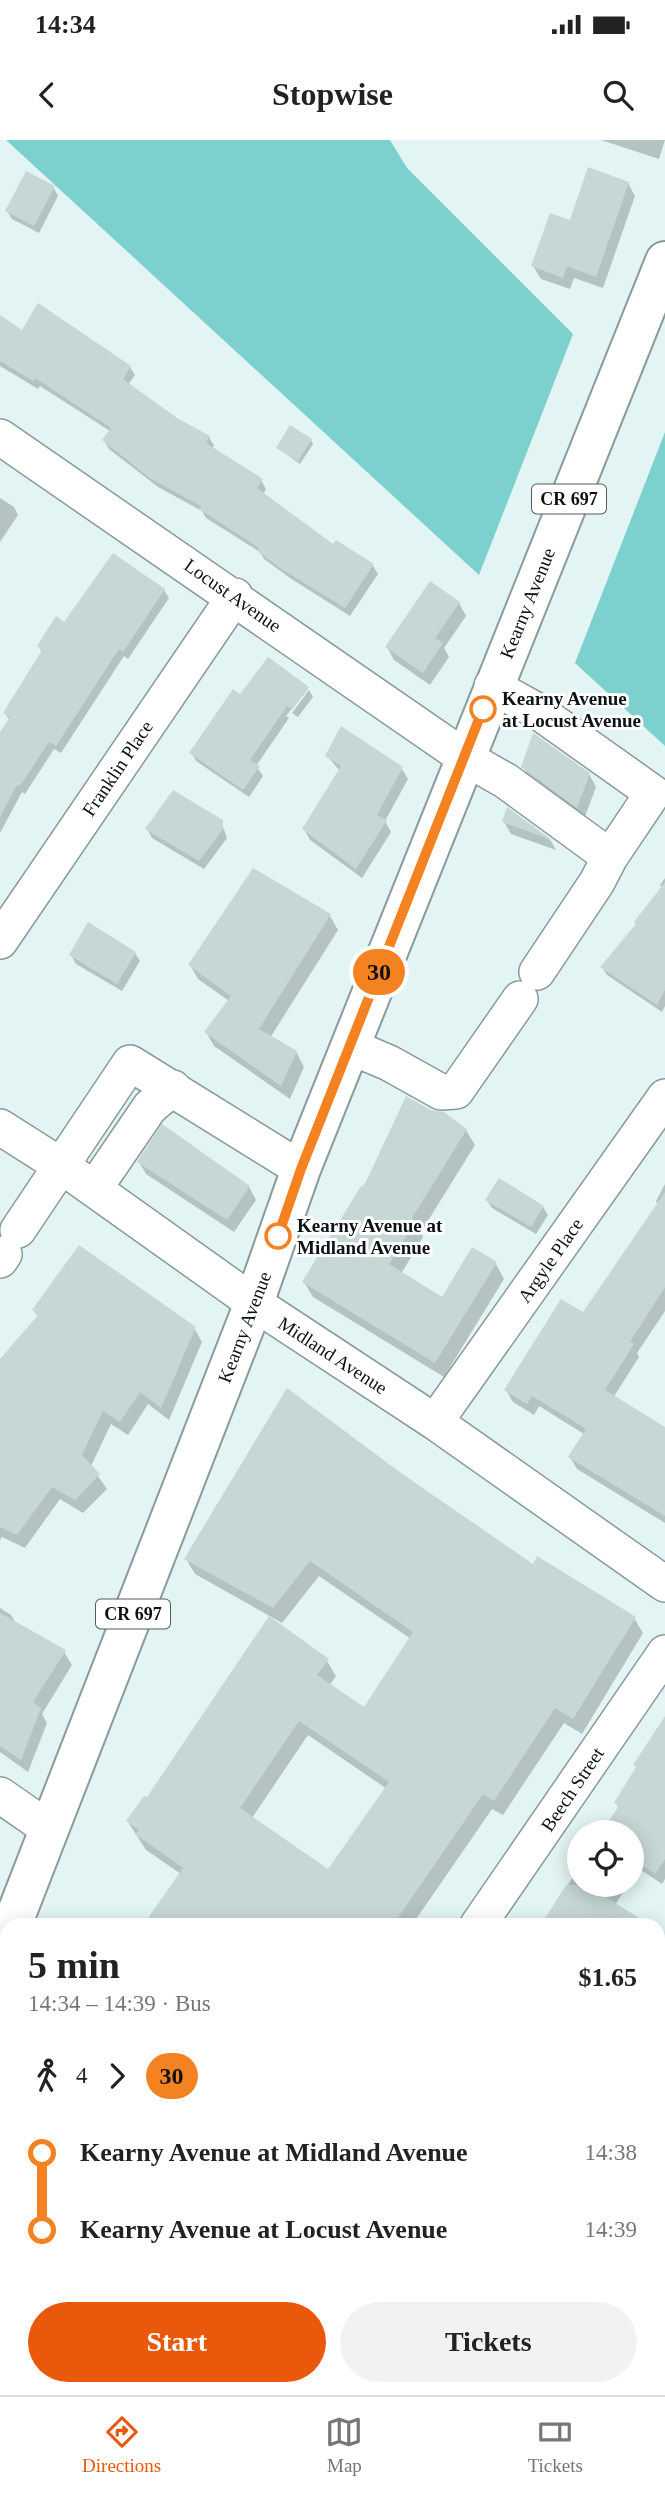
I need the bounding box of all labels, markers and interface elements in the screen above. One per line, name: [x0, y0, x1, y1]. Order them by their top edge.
text: 14:34: [35, 10, 96, 39]
icon: back: [28, 76, 66, 114]
text: Stopwise: [272, 76, 393, 112]
icon: search: [599, 76, 637, 114]
road number: CR 697: [532, 484, 606, 514]
street label: Kearny Avenue: [496, 545, 559, 661]
street label: Locust Avenue: [180, 554, 285, 636]
place label: Kearny Avenue at Locust Avenue: [502, 688, 641, 731]
marker: Kearny Avenue at Locust Avenue: [470, 696, 496, 722]
street label: Franklin Place: [78, 717, 157, 820]
line badge: 30: [348, 949, 410, 995]
text: 30: [367, 959, 391, 985]
street label: Argyle Place: [514, 1214, 587, 1307]
place label: Kearny Avenue at Midland Avenue: [297, 1215, 443, 1258]
marker: Kearny Avenue at Midland Avenue: [265, 1223, 291, 1249]
street label: Kearny Avenue: [214, 1269, 275, 1386]
street label: Midland Avenue: [274, 1312, 391, 1398]
road number: CR 697: [96, 1600, 170, 1629]
street label: Beech Street: [537, 1743, 609, 1835]
map controls: [567, 1820, 644, 1897]
button: locate: [567, 1820, 644, 1897]
text: 5 min: [28, 1944, 120, 1986]
text: $1.65: [579, 1963, 637, 1992]
text: 14:34 – 14:39 · Bus: [28, 1991, 211, 2016]
icon: walk: [28, 2057, 66, 2095]
icon: forward: [98, 2057, 136, 2095]
text: 4: [76, 2063, 88, 2088]
text: 30: [160, 2063, 184, 2089]
text: Kearny Avenue at Midland Avenue: [80, 2138, 468, 2167]
text: 14:38: [585, 2140, 637, 2165]
text: Kearny Avenue at Locust Avenue: [80, 2215, 447, 2244]
text: 14:39: [585, 2217, 637, 2242]
button: Start: [28, 2302, 326, 2382]
button: Tickets: [340, 2302, 637, 2382]
tab: Directions: [82, 2413, 161, 2477]
tab: Map: [325, 2413, 363, 2477]
tab: Tickets: [528, 2413, 583, 2477]

